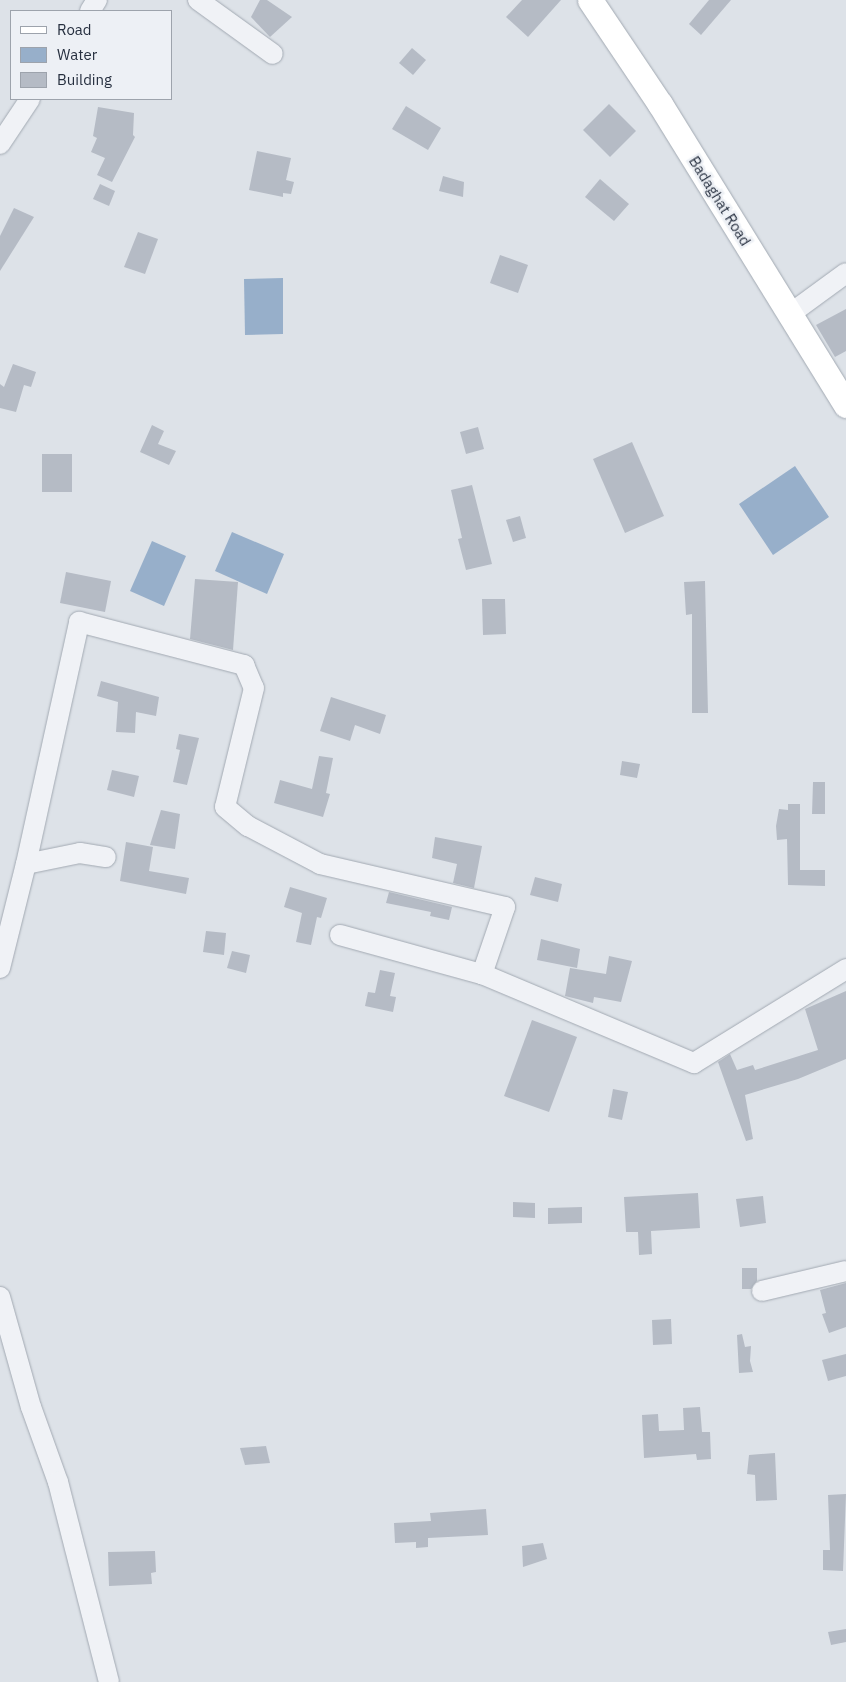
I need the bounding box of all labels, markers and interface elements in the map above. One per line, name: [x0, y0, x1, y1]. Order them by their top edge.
legend: [10, 10, 172, 100]
text: Road: [57, 20, 92, 39]
text: Water: [57, 45, 97, 64]
text: Building: [57, 70, 112, 89]
street label: Badaghat Road: [685, 153, 755, 249]

